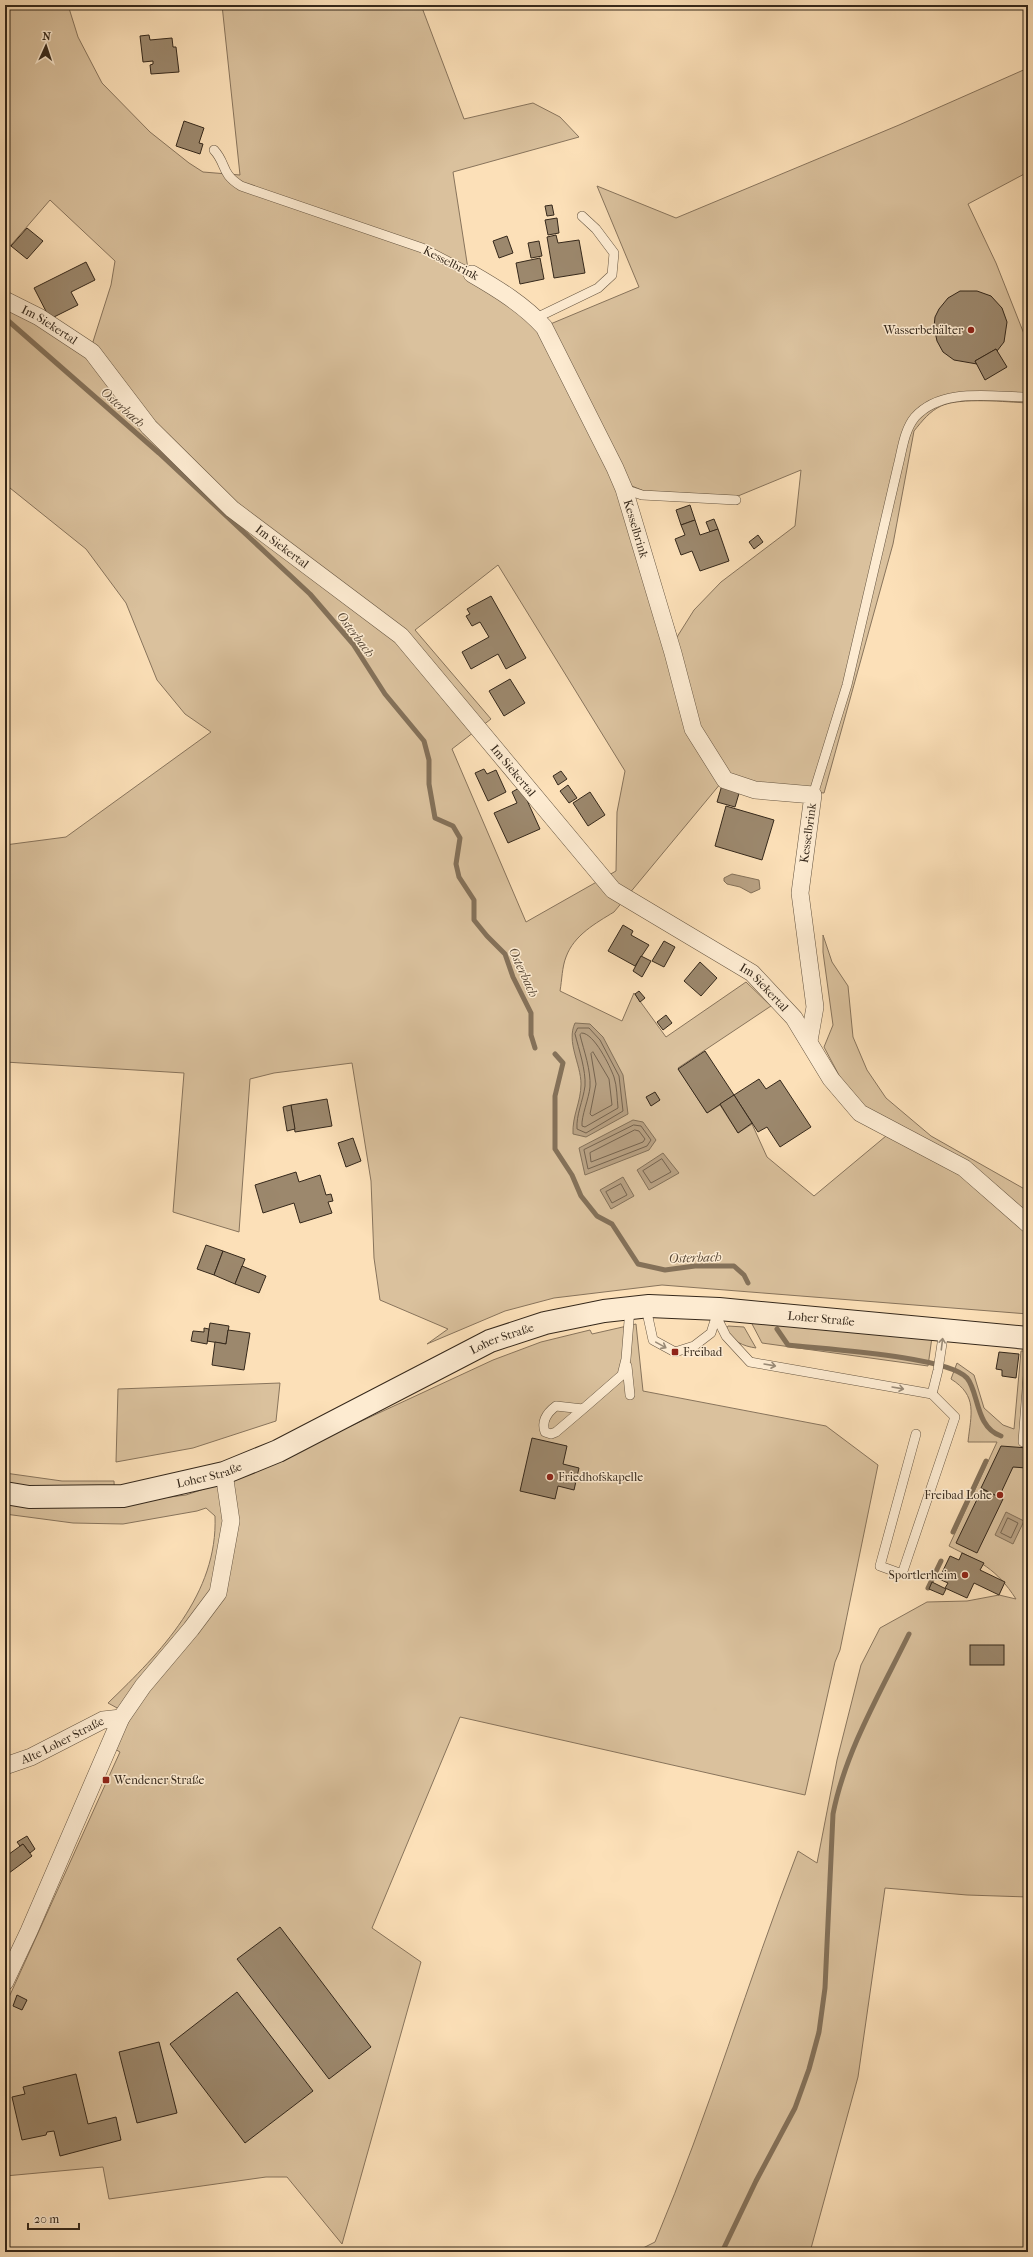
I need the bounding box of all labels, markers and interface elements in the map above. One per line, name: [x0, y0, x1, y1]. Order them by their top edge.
north arrow: [26, 26, 66, 66]
text: N: [42, 30, 52, 43]
street label: Kesselbrink: [421, 243, 482, 283]
street label: Im Siekertal: [19, 302, 81, 348]
place label: Wasserbehälter: [883, 323, 964, 337]
marker: Wasserbehälter: [966, 325, 976, 335]
water label: Osterbach: [98, 384, 148, 431]
street label: Kesselbrink: [621, 498, 651, 561]
street label: Im Siekertal: [253, 522, 312, 572]
water label: Osterbach: [334, 609, 378, 660]
street label: Im Siekertal: [488, 742, 539, 800]
street label: Kesselbrink: [797, 801, 819, 864]
water label: Osterbach: [506, 945, 542, 1000]
street label: Im Siekertal: [737, 960, 792, 1015]
water label: Osterbach: [668, 1249, 722, 1266]
street label: Loher Straße: [787, 1308, 855, 1329]
street label: Loher Straße: [467, 1320, 536, 1357]
one-way arrow: [938, 1338, 946, 1351]
one-way arrow: [655, 1341, 667, 1349]
place label: Freibad: [683, 1345, 723, 1359]
marker: Freibad: [670, 1347, 680, 1357]
one-way arrow: [763, 1362, 776, 1370]
one-way arrow: [891, 1384, 904, 1392]
street label: Loher Straße: [175, 1459, 244, 1491]
place label: Friedhofskapelle: [558, 1470, 643, 1484]
marker: Friedhofskapelle: [545, 1472, 555, 1482]
place label: Freibad Lohe: [924, 1488, 992, 1502]
marker: Freibad Lohe: [995, 1490, 1005, 1500]
place label: Sportlerheim: [889, 1568, 957, 1582]
marker: Sportlerheim: [960, 1570, 970, 1580]
street label: Alte Loher Straße: [18, 1714, 106, 1767]
place label: Wendener Straße: [113, 1773, 205, 1787]
marker: Wendener Straße: [101, 1775, 111, 1785]
scale bar: [28, 2205, 79, 2231]
text: 20 m: [34, 2212, 59, 2226]

